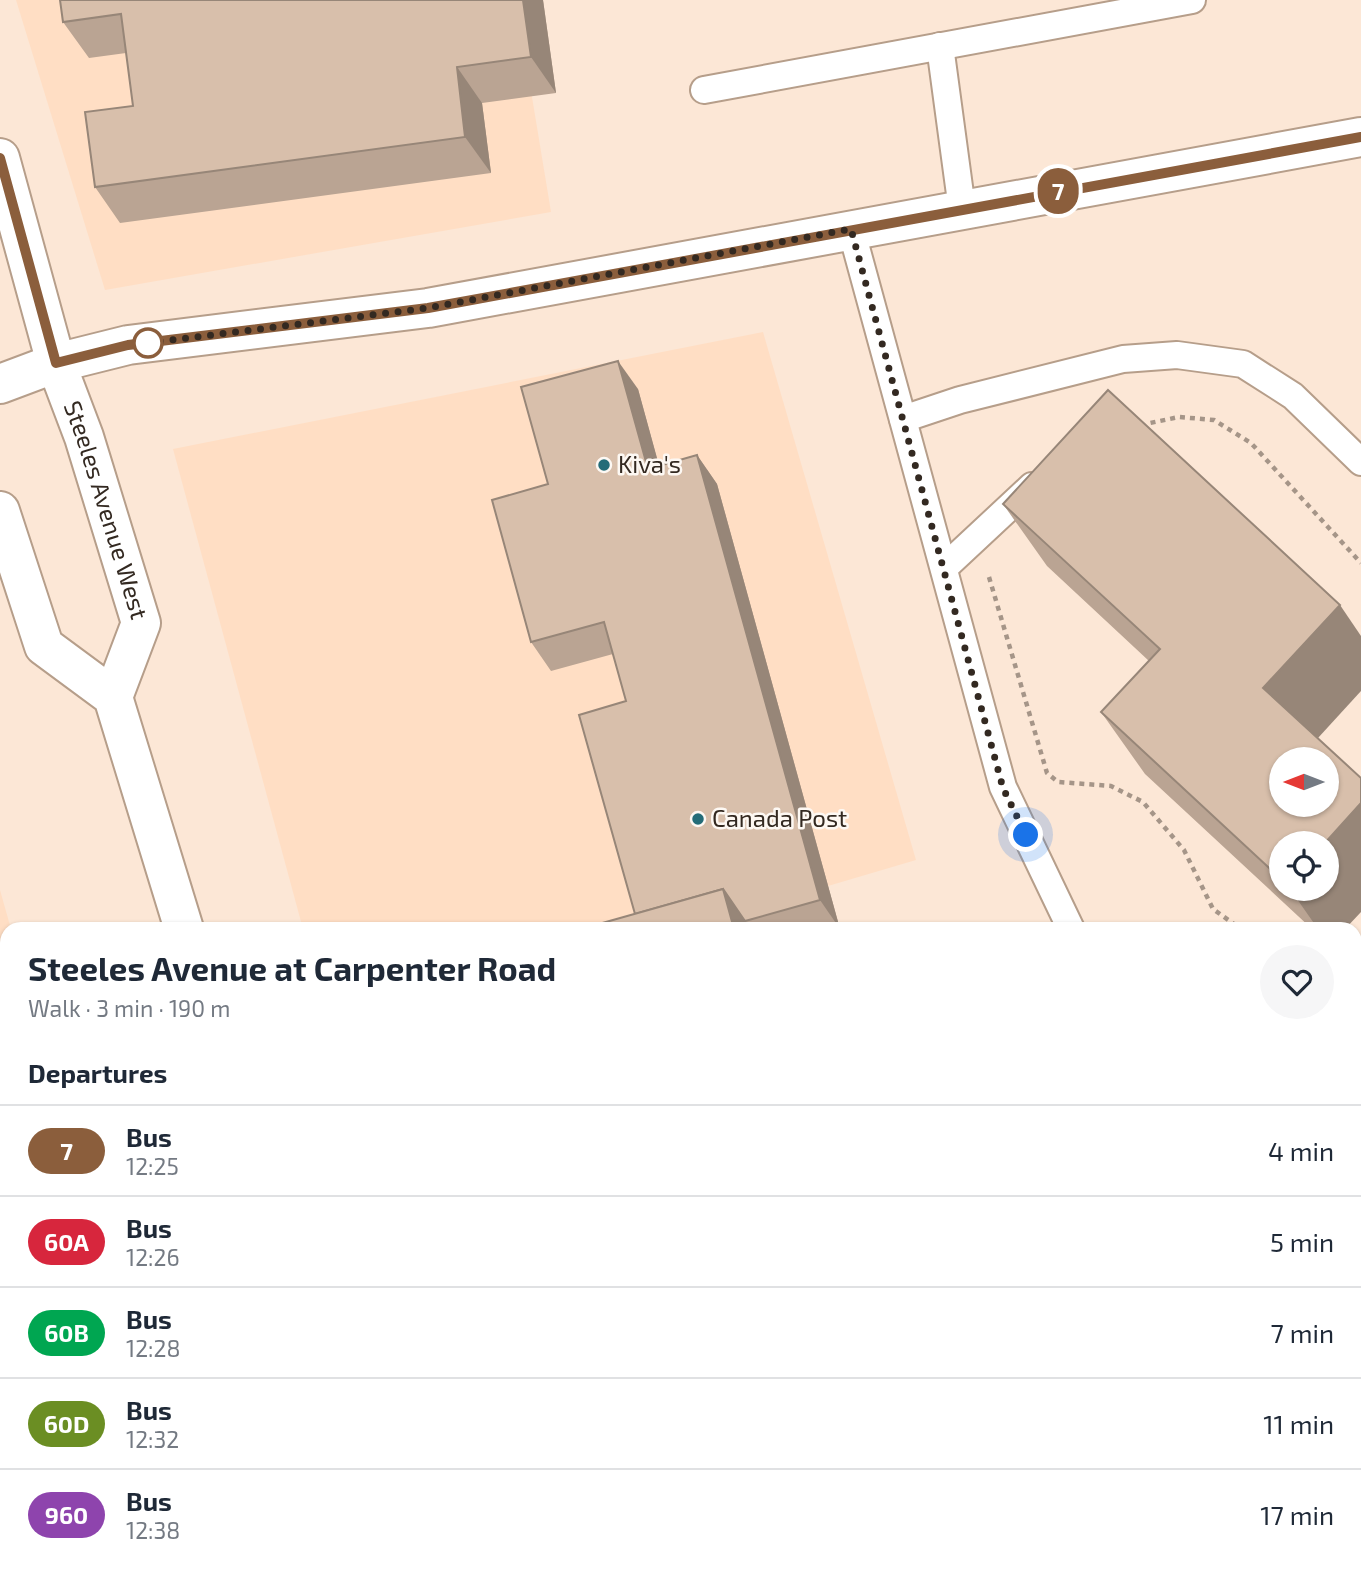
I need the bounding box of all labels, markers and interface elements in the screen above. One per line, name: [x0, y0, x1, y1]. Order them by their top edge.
line badge: 7: [1035, 168, 1081, 214]
text: 7: [1052, 176, 1064, 205]
unlabelled marker: [133, 328, 163, 358]
street label: Steeles Avenue West: [59, 396, 155, 623]
place label: Kiva's: [618, 449, 681, 478]
marker: Kiva's: [596, 457, 612, 473]
north arrow: [1269, 747, 1339, 817]
map controls: [1269, 747, 1339, 901]
place label: Canada Post: [712, 803, 847, 832]
marker: Canada Post: [690, 811, 706, 827]
your location: [1008, 817, 1043, 852]
button: locate: [1269, 831, 1339, 901]
button: heart: [1260, 945, 1334, 1019]
text: Steeles Avenue at Carpenter Road: [28, 948, 556, 988]
text: Walk · 3 min · 190 m: [28, 994, 230, 1022]
text: Departures: [28, 1057, 167, 1088]
text: Bus: [126, 1121, 172, 1152]
text: 4 min: [1268, 1135, 1334, 1166]
text: 7: [60, 1136, 73, 1165]
text: 12:25: [126, 1152, 179, 1180]
text: Bus: [126, 1212, 172, 1243]
text: 5 min: [1270, 1226, 1334, 1257]
text: 60A: [44, 1227, 89, 1256]
text: 12:26: [126, 1243, 180, 1271]
text: Bus: [126, 1303, 172, 1334]
text: 7 min: [1271, 1317, 1334, 1348]
text: 60B: [44, 1318, 89, 1347]
text: 12:28: [126, 1334, 180, 1362]
text: Bus: [126, 1394, 172, 1425]
text: 11 min: [1263, 1408, 1334, 1439]
text: 60D: [44, 1409, 89, 1438]
text: 12:32: [126, 1425, 179, 1453]
text: Bus: [126, 1485, 172, 1516]
text: 17 min: [1260, 1499, 1334, 1530]
text: 960: [45, 1500, 88, 1529]
text: 12:38: [126, 1516, 180, 1544]

